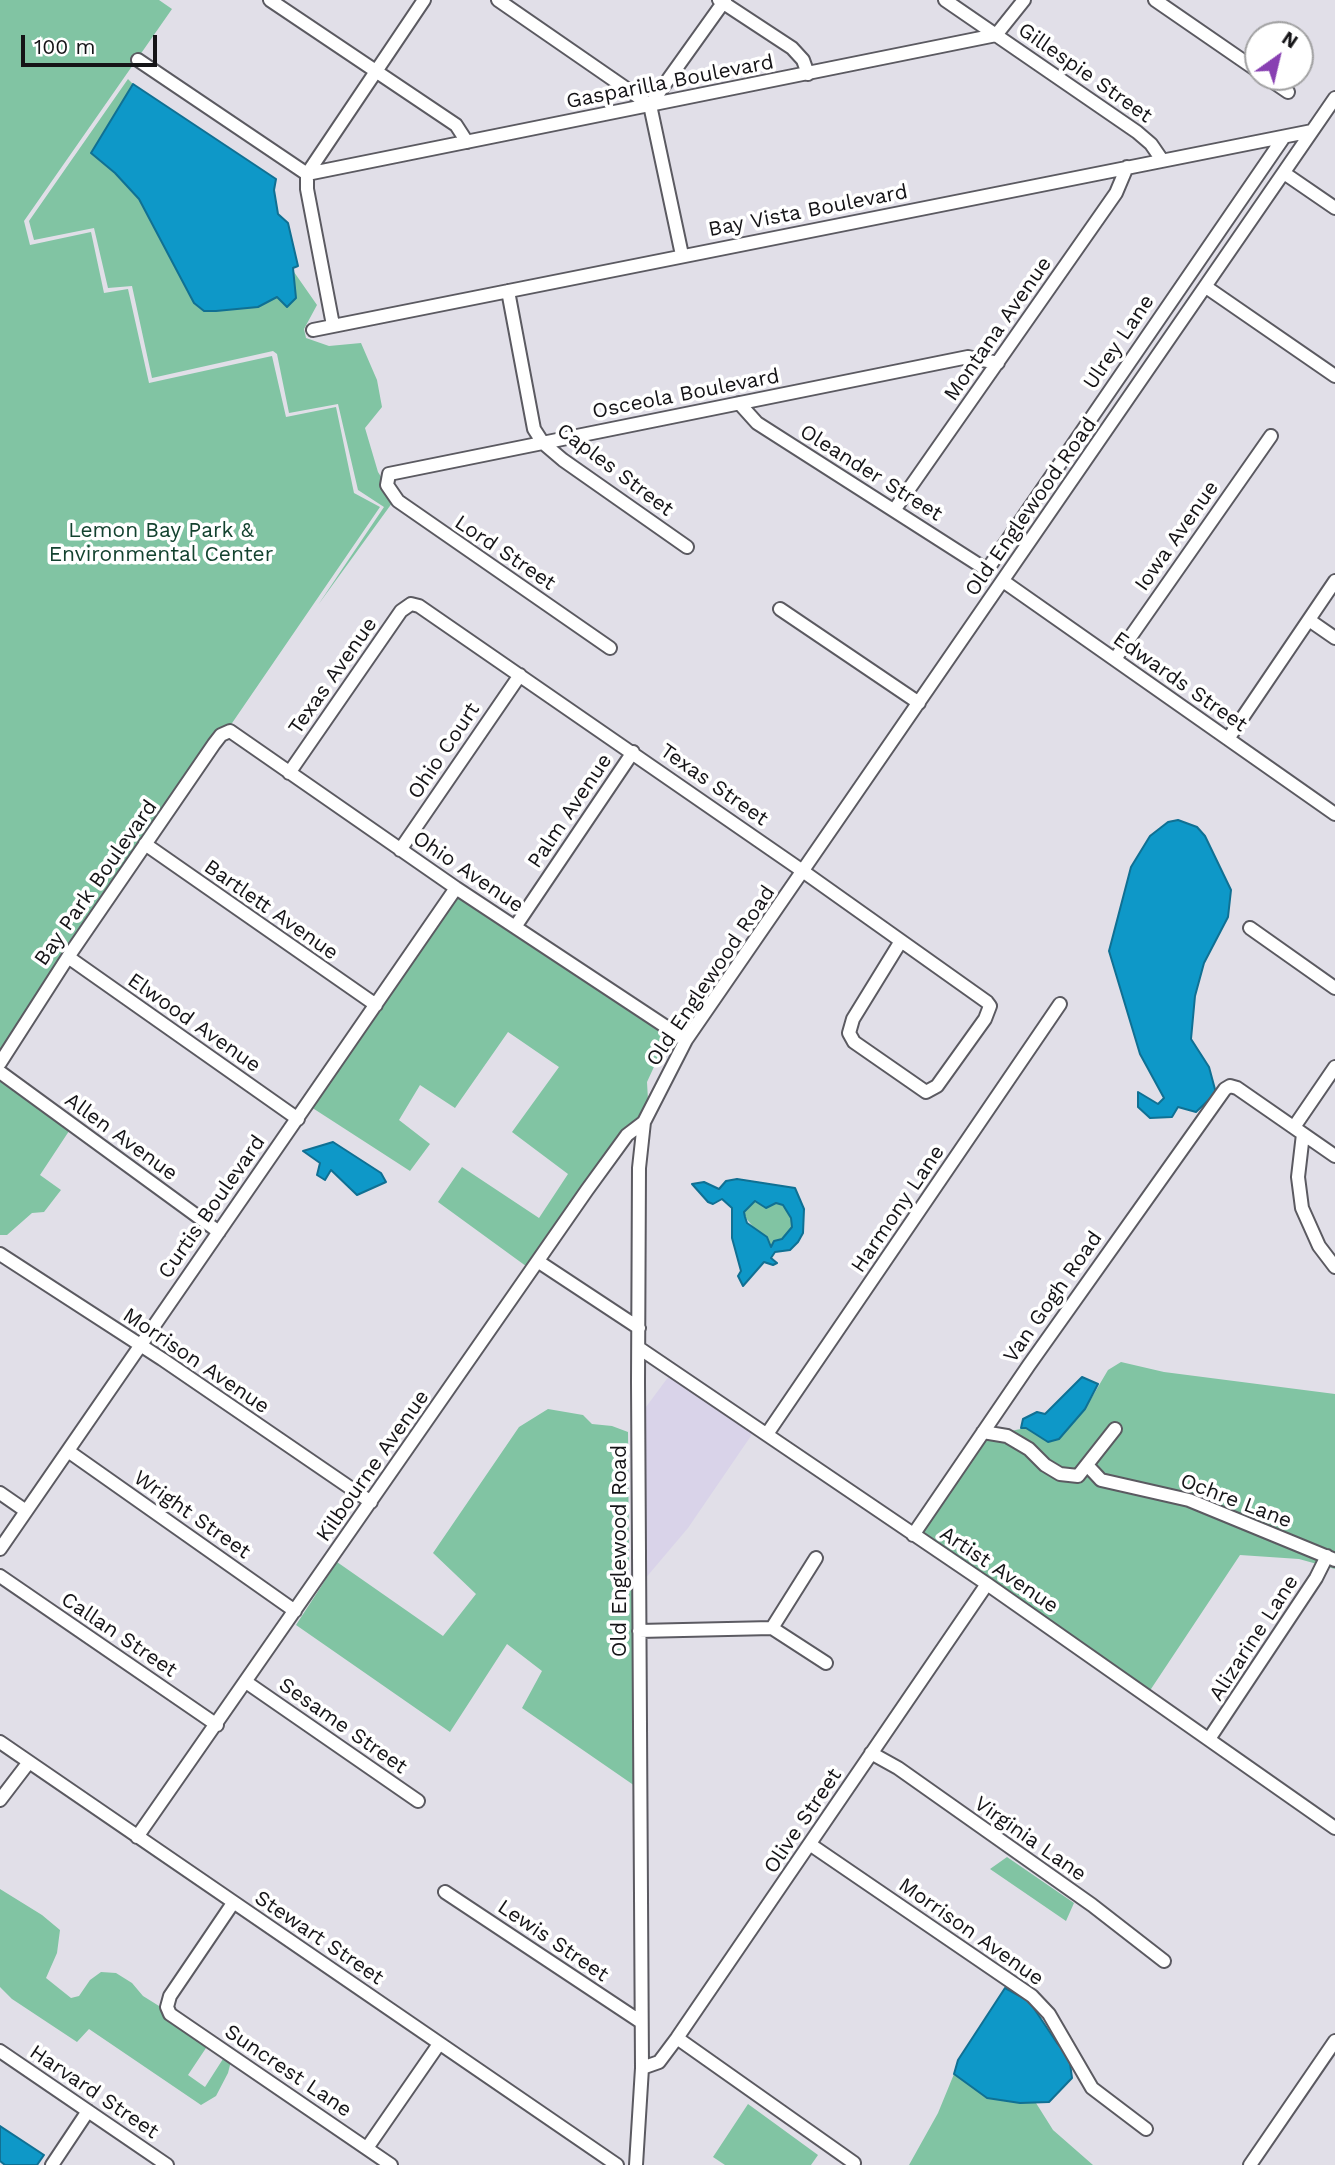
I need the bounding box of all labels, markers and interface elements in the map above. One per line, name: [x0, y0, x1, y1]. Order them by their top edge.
street label: Gillespie Street: [1013, 17, 1157, 129]
scale bar: [24, 21, 161, 65]
north arrow: [1244, 21, 1314, 91]
text: N: [1278, 26, 1302, 53]
text: 100 m: [34, 34, 96, 59]
street label: Gasparilla Boulevard: [564, 50, 776, 114]
street label: Bay Vista Boulevard: [706, 179, 910, 243]
street label: Montana Avenue: [939, 252, 1057, 406]
street label: Ulrey Lane: [1078, 290, 1160, 394]
street label: Osceola Boulevard: [590, 363, 782, 425]
street label: Old Englewood Road: [960, 413, 1102, 601]
street label: Caples Street: [552, 418, 678, 522]
street label: Oleander Street: [795, 419, 947, 527]
street label: Iowa Avenue: [1130, 476, 1224, 596]
street label: Lord Street: [450, 510, 560, 596]
park label: Lemon Bay Park & Environmental Center: [49, 518, 273, 568]
street label: Texas Avenue: [283, 612, 383, 740]
street label: Edwards Street: [1108, 626, 1252, 738]
street label: Ohio Court: [403, 698, 485, 804]
street label: Texas Street: [655, 738, 773, 832]
street label: Palm Avenue: [522, 749, 618, 873]
street label: Bay Park Boulevard: [29, 795, 163, 971]
street label: Ohio Avenue: [408, 826, 528, 918]
street label: Bartlett Avenue: [199, 854, 343, 966]
street label: Old Englewood Road: [641, 881, 781, 1071]
street label: Elwood Avenue: [123, 968, 265, 1078]
street label: Allen Avenue: [60, 1088, 182, 1186]
street label: Curtis Boulevard: [153, 1130, 271, 1284]
street label: Harmony Lane: [846, 1140, 950, 1278]
street label: Van Gogh Road: [998, 1226, 1108, 1368]
street label: Morrison Avenue: [118, 1303, 274, 1419]
street label: Kilbourne Avenue: [311, 1385, 435, 1547]
street label: Old Englewood Road: [607, 1445, 633, 1657]
street label: Wright Street: [129, 1465, 255, 1565]
street label: Ochre Lane: [1177, 1468, 1295, 1534]
street label: Artist Avenue: [935, 1521, 1063, 1619]
street label: Alizarine Lane: [1204, 1570, 1304, 1706]
street label: Callan Street: [56, 1587, 182, 1683]
street label: Sesame Street: [274, 1672, 412, 1780]
street label: Olive Street: [759, 1764, 847, 1878]
street label: Virginia Lane: [969, 1791, 1091, 1887]
street label: Morrison Avenue: [894, 1873, 1048, 1991]
street label: Stewart Street: [250, 1885, 388, 1991]
street label: Lewis Street: [493, 1895, 613, 1987]
street label: Suncrest Lane: [220, 2019, 356, 2123]
street label: Harvard Street: [25, 2040, 163, 2144]

